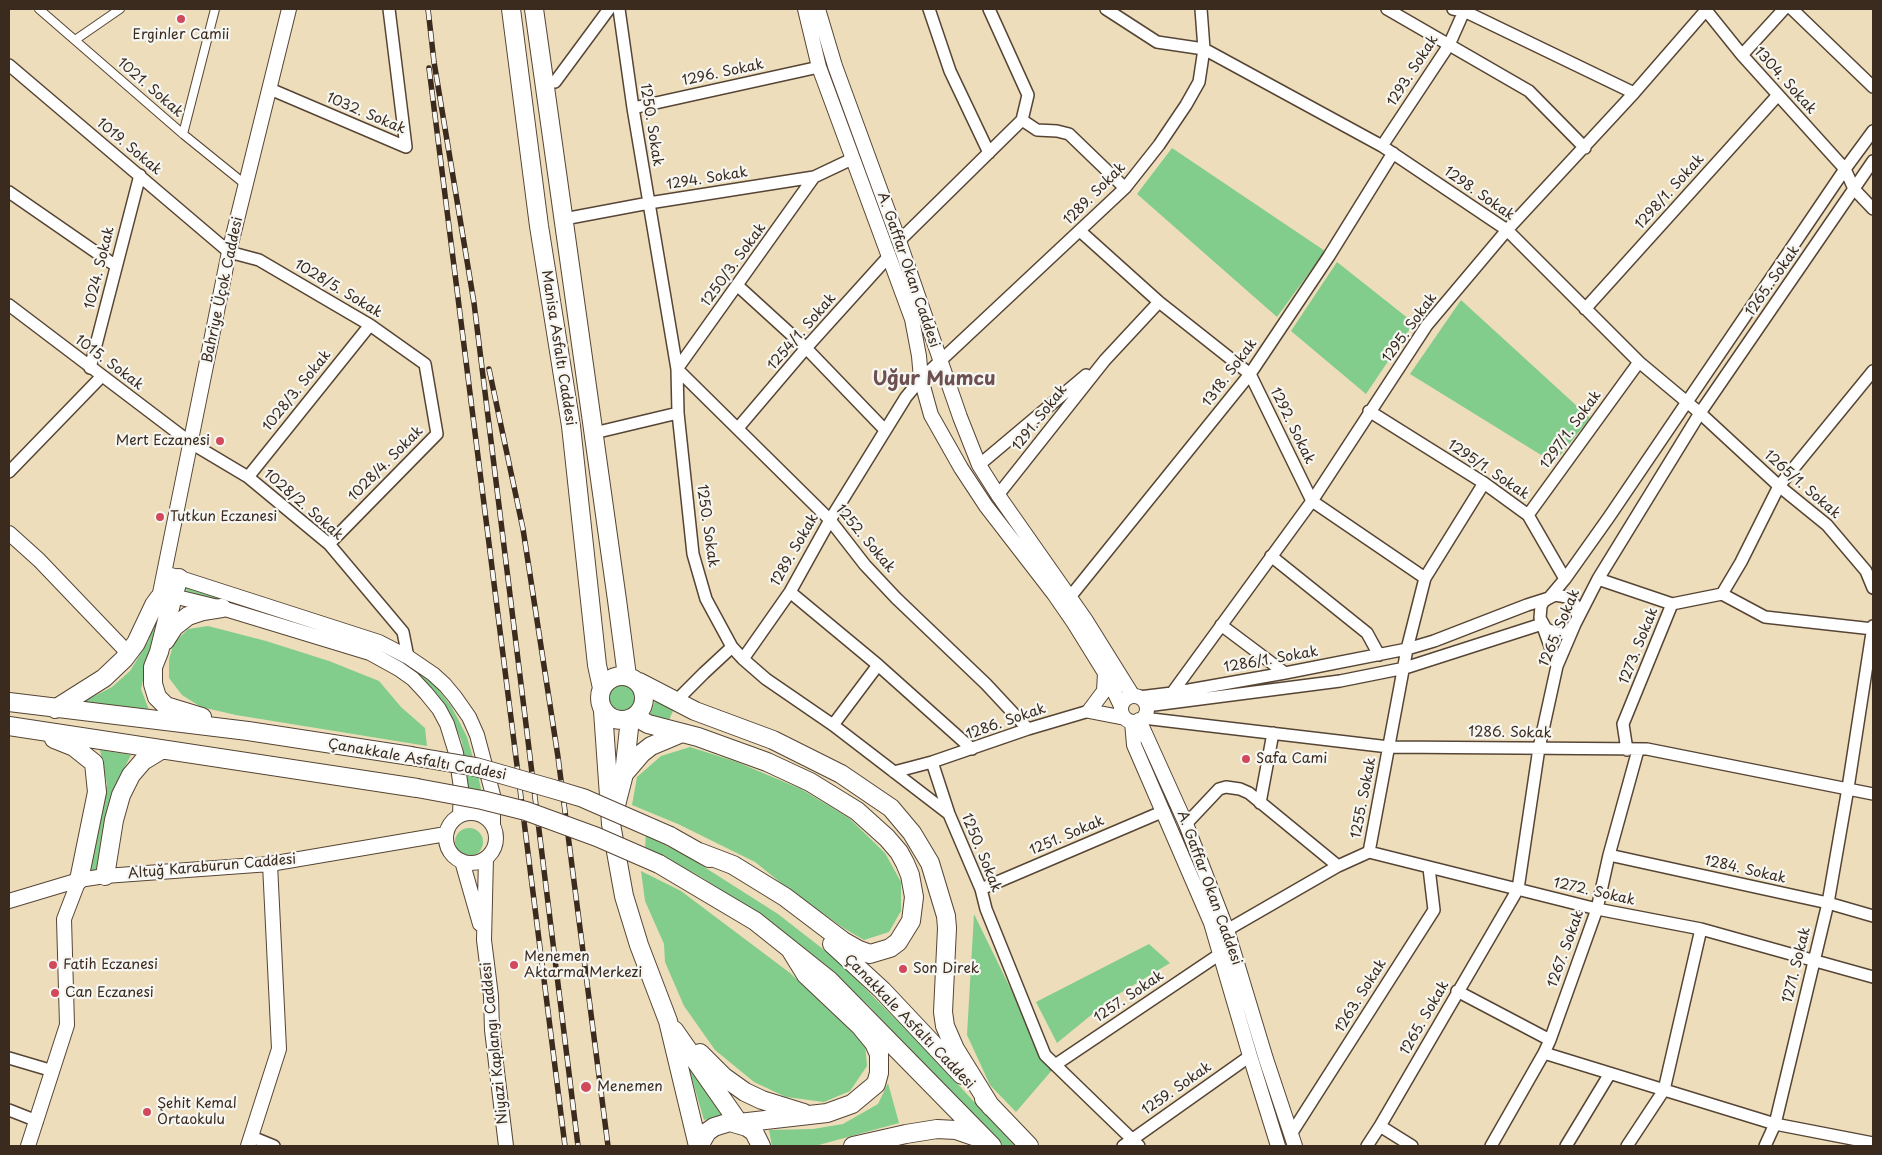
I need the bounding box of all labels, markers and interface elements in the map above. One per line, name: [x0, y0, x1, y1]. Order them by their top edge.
marker: Erginler Camii: [175, 13, 187, 25]
place label: Erginler Camii: [133, 27, 229, 43]
street label: 1293. Sokak: [1384, 32, 1442, 110]
street label: 1304. Sokak: [1750, 44, 1820, 118]
street label: 1021. Sokak: [114, 55, 186, 121]
street label: 1296. Sokak: [681, 56, 765, 90]
street label: 1250. Sokak: [636, 82, 666, 168]
street label: 1032. Sokak: [324, 90, 408, 138]
street label: 1019. Sokak: [93, 115, 165, 179]
street label: 1298/1. Sokak: [1632, 151, 1708, 233]
street label: 1289. Sokak: [1061, 160, 1129, 228]
street label: 1294. Sokak: [665, 164, 749, 194]
street label: 1298. Sokak: [1441, 164, 1517, 224]
street label: A. Gaffar Okan Caddesi: [873, 190, 943, 350]
street label: Bahriye Üçok Caddesi: [199, 215, 247, 365]
street label: 1250/3. Sokak: [698, 220, 770, 310]
street label: 1024. Sokak: [82, 225, 118, 311]
street label: 1265. Sokak: [1742, 242, 1804, 320]
street label: 1028/5. Sokak: [291, 256, 385, 322]
street label: Manisa Asfaltı Caddesi: [537, 269, 579, 427]
street label: 1254/1. Sokak: [764, 290, 840, 374]
street label: 1295. Sokak: [1379, 290, 1441, 366]
street label: 1015. Sokak: [72, 332, 146, 394]
street label: 1318. Sokak: [1199, 336, 1261, 410]
street label: 1028/3. Sokak: [259, 347, 335, 435]
district label: Uğur Mumcu: [872, 369, 996, 391]
street label: 1291. Sokak: [1009, 382, 1071, 454]
street label: 1292. Sokak: [1266, 385, 1318, 467]
street label: 1297/1. Sokak: [1537, 387, 1605, 473]
street label: 1028/4. Sokak: [345, 423, 427, 505]
place label: Mert Eczanesi: [116, 433, 210, 449]
marker: Mert Eczanesi: [214, 435, 226, 447]
street label: 1295/1. Sokak: [1444, 437, 1532, 503]
street label: 1265/1. Sokak: [1761, 447, 1843, 523]
street label: 1028/2. Sokak: [260, 466, 346, 544]
street label: 1250. Sokak: [693, 483, 721, 569]
street label: 1252. Sokak: [832, 502, 898, 576]
place label: Tutkun Eczanesi: [170, 509, 277, 525]
marker: Tutkun Eczanesi: [154, 511, 166, 523]
street label: 1289. Sokak: [768, 511, 822, 589]
street label: 1265. Sokak: [1536, 587, 1584, 669]
street label: 1273. Sokak: [1616, 605, 1662, 687]
street label: 1286/1. Sokak: [1222, 643, 1320, 677]
street label: 1286. Sokak: [964, 701, 1048, 743]
street label: 1286. Sokak: [1468, 724, 1552, 742]
street label: Çanakkale Asfaltı Caddesi: [327, 736, 507, 784]
place label: Safa Cami: [1256, 751, 1327, 767]
marker: Safa Cami: [1240, 753, 1252, 765]
street label: 1255. Sokak: [1348, 756, 1380, 840]
street label: A. Gaffar Okan Caddesi: [1173, 808, 1245, 968]
street label: 1250. Sokak: [958, 811, 1004, 895]
street label: 1251. Sokak: [1027, 813, 1107, 859]
street label: Altuğ Karaburun Caddesi: [127, 851, 297, 883]
street label: 1284. Sokak: [1702, 852, 1788, 888]
street label: 1272. Sokak: [1552, 874, 1636, 910]
street label: 1267. Sokak: [1544, 908, 1588, 990]
street label: 1271. Sokak: [1779, 925, 1815, 1005]
place label: Menemen Aktarma Merkezi: [524, 949, 642, 982]
street label: Çanakkale Asfaltı Caddesi: [840, 951, 978, 1093]
street label: 1263. Sokak: [1332, 956, 1390, 1036]
place label: Fatih Eczanesi: [63, 957, 158, 973]
marker: Fatih Eczanesi: [47, 959, 59, 971]
marker: Menemen Aktarma Merkezi: [508, 959, 520, 971]
street label: Niyazi Kaplangı Caddesi: [478, 961, 512, 1125]
place label: Son Direk: [913, 961, 979, 977]
marker: Son Direk: [897, 963, 909, 975]
street label: 1257. Sokak: [1091, 967, 1167, 1027]
street label: 1265. Sokak: [1397, 978, 1453, 1058]
place label: Can Eczanesi: [65, 985, 154, 1001]
marker: Can Eczanesi: [49, 987, 61, 999]
street label: 1259. Sokak: [1139, 1059, 1215, 1119]
place label: Menemen: [597, 1079, 663, 1095]
marker: Menemen: [579, 1080, 593, 1094]
place label: Şehit Kemal Ortaokulu: [157, 1096, 237, 1128]
marker: Şehit Kemal Ortaokulu: [141, 1106, 153, 1118]

